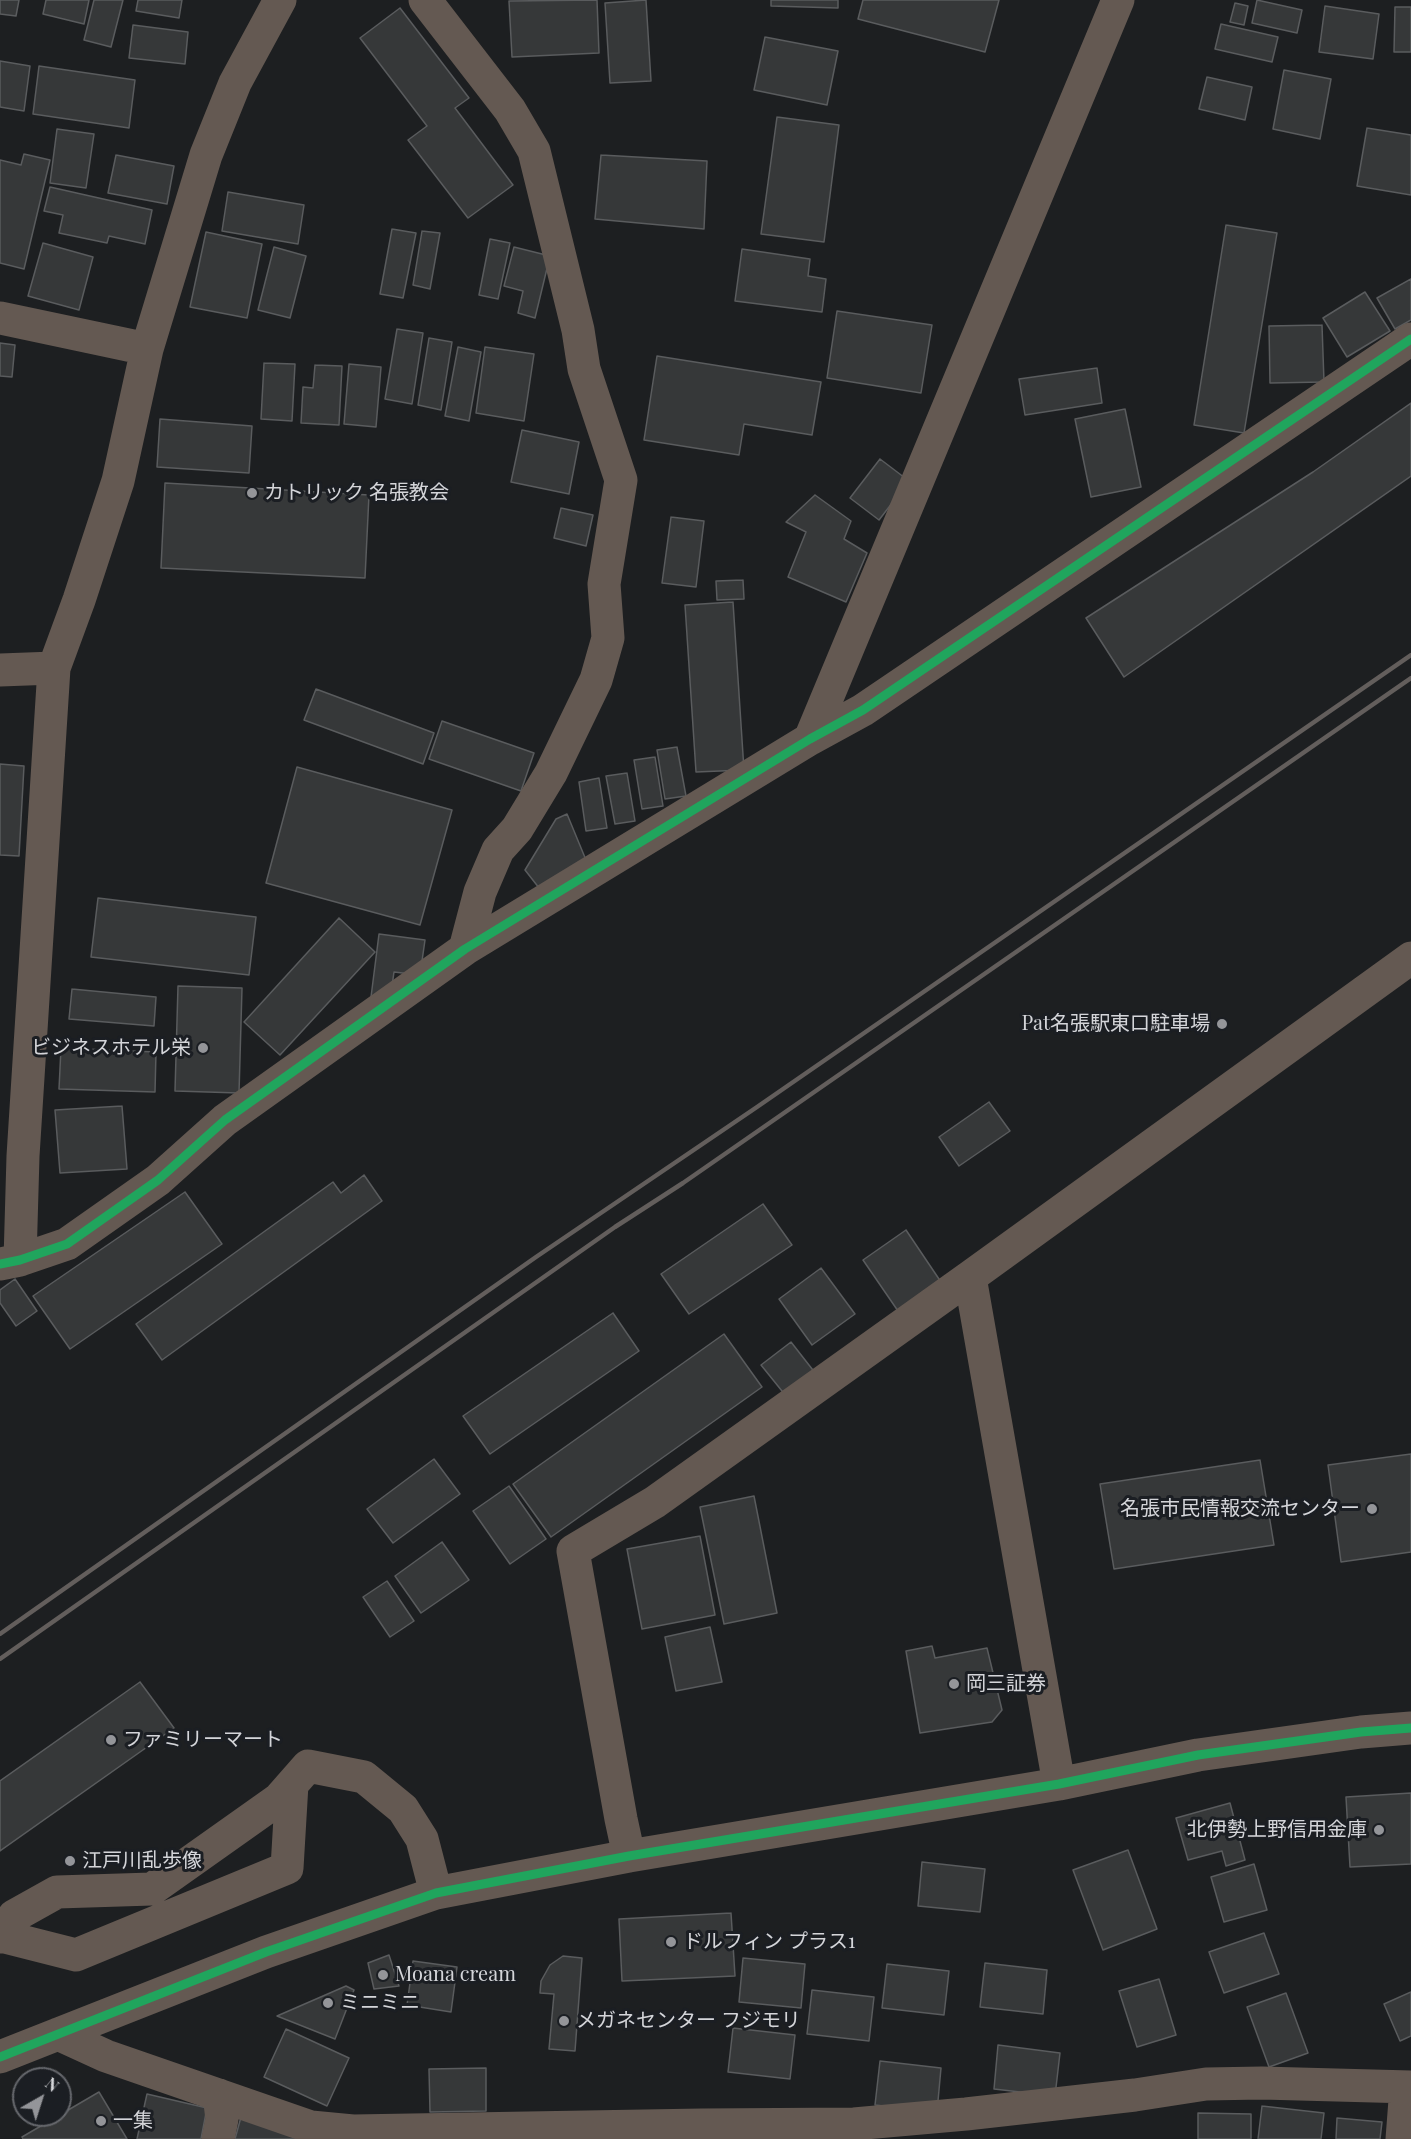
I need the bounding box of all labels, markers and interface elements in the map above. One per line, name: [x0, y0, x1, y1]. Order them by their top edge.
place label: カトリック 名張教会: [264, 481, 449, 505]
marker: カトリック 名張教会: [245, 486, 259, 500]
place label: Pat名張駅東口駐車場: [1021, 1012, 1210, 1036]
marker: Pat名張駅東口駐車場: [1215, 1017, 1229, 1031]
place label: ビジネスホテル栄: [31, 1036, 191, 1060]
marker: ビジネスホテル栄: [196, 1041, 210, 1055]
place label: 名張市民情報交流センター: [1120, 1497, 1360, 1521]
marker: 名張市民情報交流センター: [1365, 1502, 1379, 1516]
place label: 岡三証券: [966, 1672, 1046, 1696]
marker: 岡三証券: [947, 1677, 961, 1691]
place label: ファミリーマート: [123, 1728, 283, 1752]
marker: ファミリーマート: [104, 1733, 118, 1747]
place label: 北伊勢上野信用金庫: [1187, 1818, 1367, 1842]
marker: 北伊勢上野信用金庫: [1372, 1823, 1386, 1837]
place label: 江戸川乱歩像: [82, 1849, 202, 1873]
marker: 江戸川乱歩像: [63, 1854, 77, 1868]
place label: ドルフィン プラス1: [683, 1930, 855, 1954]
marker: ドルフィン プラス1: [664, 1935, 678, 1949]
place label: Moana cream: [395, 1963, 516, 1987]
marker: Moana cream: [376, 1968, 390, 1982]
place label: ミニミニ: [340, 1991, 420, 2015]
marker: ミニミニ: [321, 1996, 335, 2010]
place label: メガネセンター フジモリ: [576, 2009, 801, 2033]
marker: メガネセンター フジモリ: [557, 2014, 571, 2028]
north arrow: [12, 2067, 72, 2127]
text: N: [41, 2072, 63, 2096]
place label: 一集: [113, 2109, 153, 2133]
marker: 一集: [94, 2114, 108, 2128]

